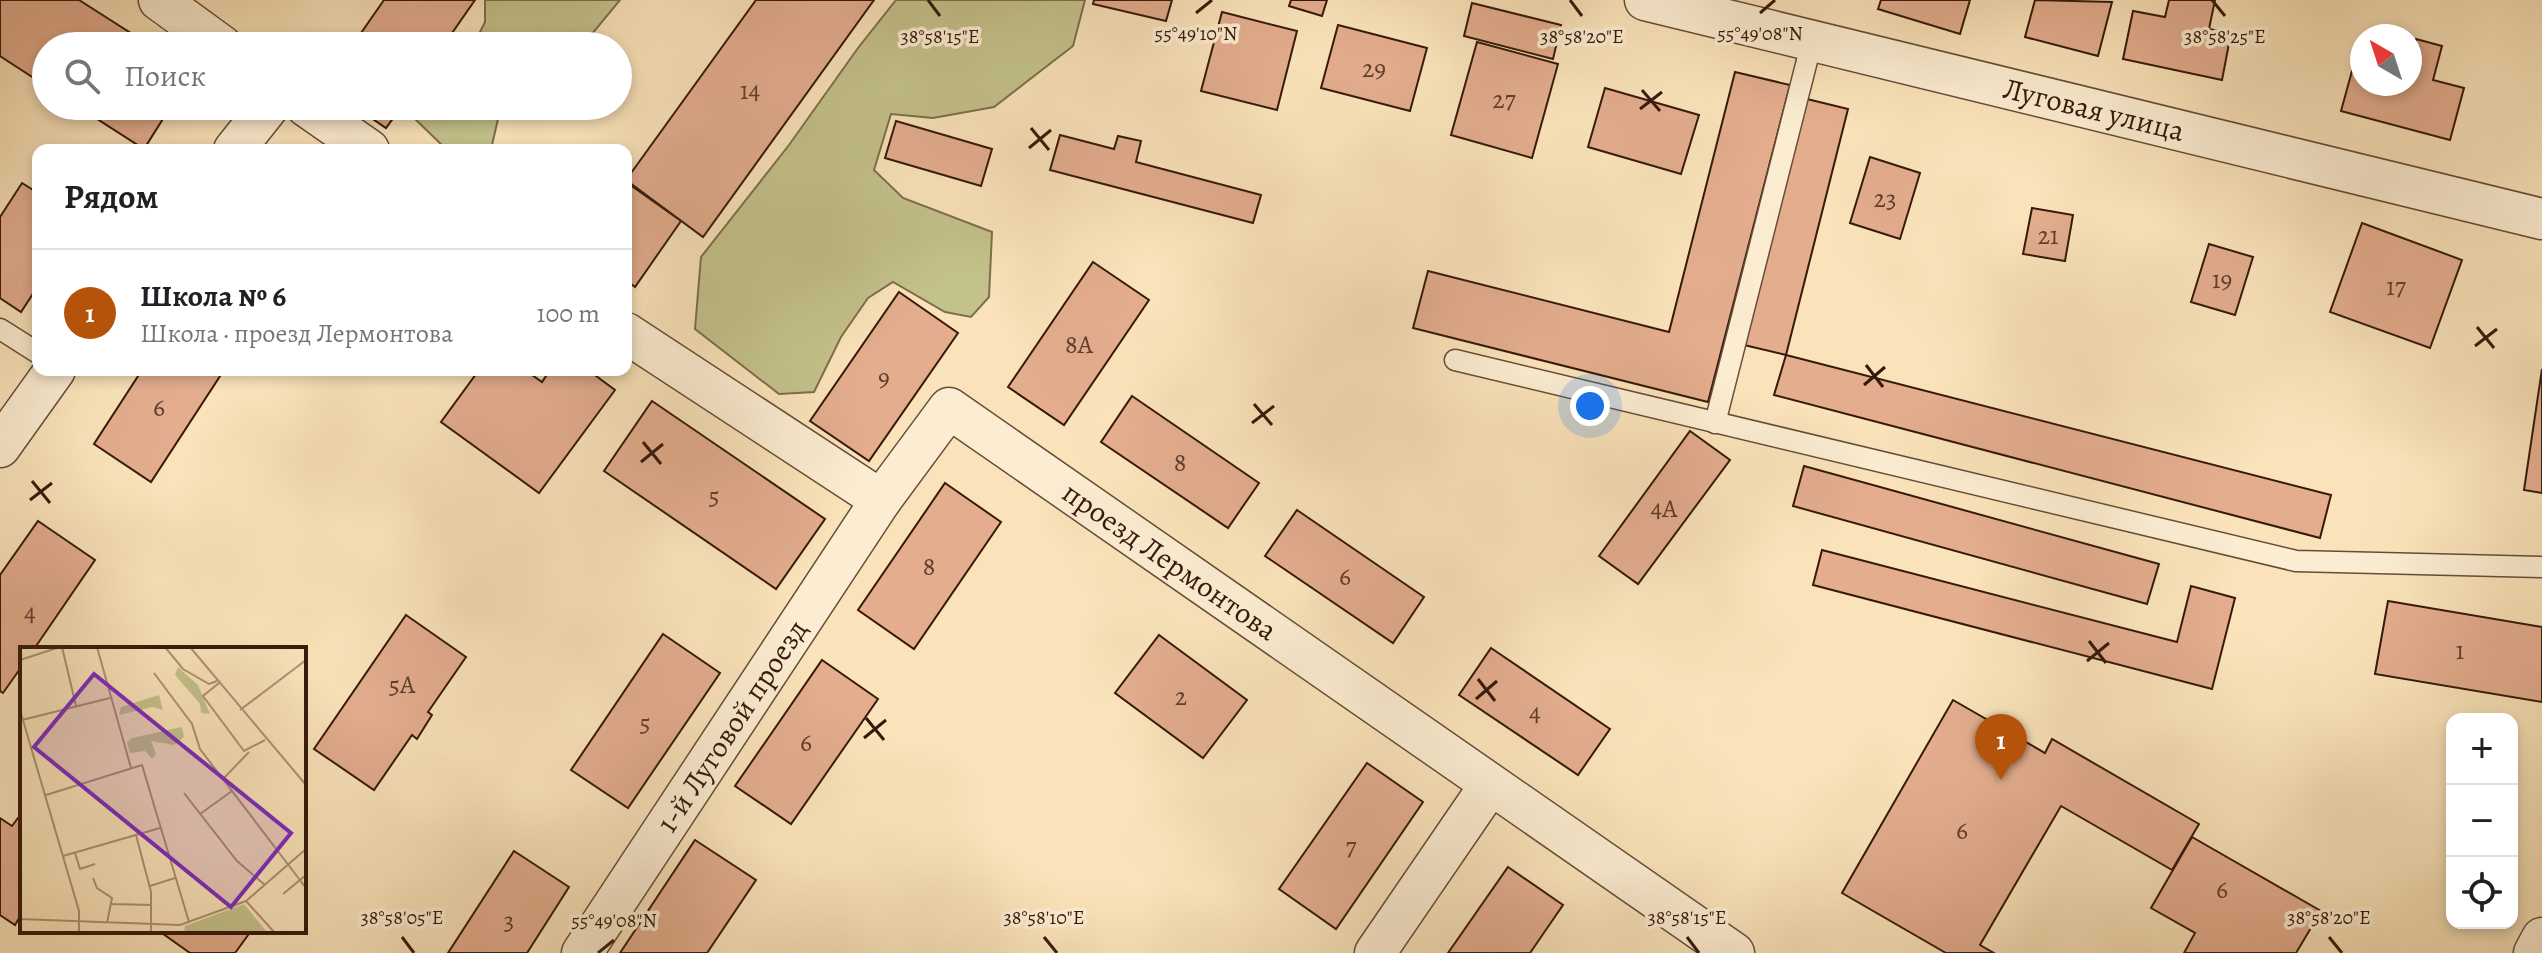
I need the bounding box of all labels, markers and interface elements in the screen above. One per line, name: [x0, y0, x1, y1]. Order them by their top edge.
text: 55°49'10"N: [1155, 20, 1237, 47]
text: 55°49'08"N: [1717, 20, 1803, 47]
text: 38°58'15"E: [900, 23, 980, 50]
text: 38°58'20"E: [1540, 23, 1624, 50]
text: 38°58'25"E: [2184, 23, 2266, 50]
north arrow: [2350, 24, 2422, 96]
search box: [32, 32, 632, 120]
house number: 29: [1362, 51, 1386, 86]
icon: search: [60, 54, 104, 98]
text: Поиск: [124, 56, 206, 96]
street label: Луговая улица: [1999, 68, 2189, 151]
house number: 14: [740, 73, 761, 108]
house number: 27: [1492, 82, 1516, 117]
text: Рядом: [64, 173, 158, 220]
house number: 23: [1873, 181, 1897, 216]
house number: 21: [2037, 218, 2059, 253]
house number: 19: [2212, 262, 2232, 297]
house number: 17: [2386, 269, 2406, 304]
text: Школа № 6: [140, 276, 286, 316]
text: 1: [85, 296, 95, 331]
text: 100 m: [537, 296, 600, 331]
text: Школа · проезд Лермонтова: [140, 316, 453, 351]
house number: 8А: [1065, 327, 1094, 362]
house number: 9: [878, 360, 890, 395]
your location: [1570, 386, 1610, 426]
house number: 6: [153, 390, 165, 425]
house number: 8: [1174, 445, 1186, 480]
street label: проезд Лермонтова: [1054, 473, 1285, 650]
house number: 5: [708, 478, 720, 513]
house number: 4А: [1651, 491, 1678, 526]
house number: 8: [923, 549, 935, 584]
house number: 6: [1339, 559, 1351, 594]
house number: 4: [24, 595, 36, 630]
street label: 1-й Луговой проезд: [647, 612, 817, 840]
house number: 1: [2456, 633, 2465, 668]
inset map: [20, 647, 306, 933]
house number: 5А: [389, 667, 416, 702]
house number: 2: [1175, 679, 1187, 714]
house number: 4: [1529, 695, 1541, 730]
house number: 5: [639, 705, 651, 740]
map controls: [2446, 713, 2518, 929]
button: +: [2446, 713, 2518, 785]
pin: 1: [1975, 714, 2027, 780]
house number: 6: [800, 725, 812, 760]
button: −: [2446, 785, 2518, 857]
house number: 6: [1956, 813, 1968, 848]
house number: 7: [1346, 829, 1357, 864]
button: locate: [2446, 857, 2518, 929]
house number: 6: [2216, 872, 2228, 907]
house number: 3: [504, 903, 514, 938]
text: 38°58'05"E: [361, 904, 443, 931]
text: 38°58'10"E: [1003, 904, 1085, 931]
text: 38°58'15"E: [1647, 904, 1727, 931]
text: 38°58'20"E: [2287, 904, 2371, 931]
text: 55°49'08"N: [571, 907, 657, 934]

